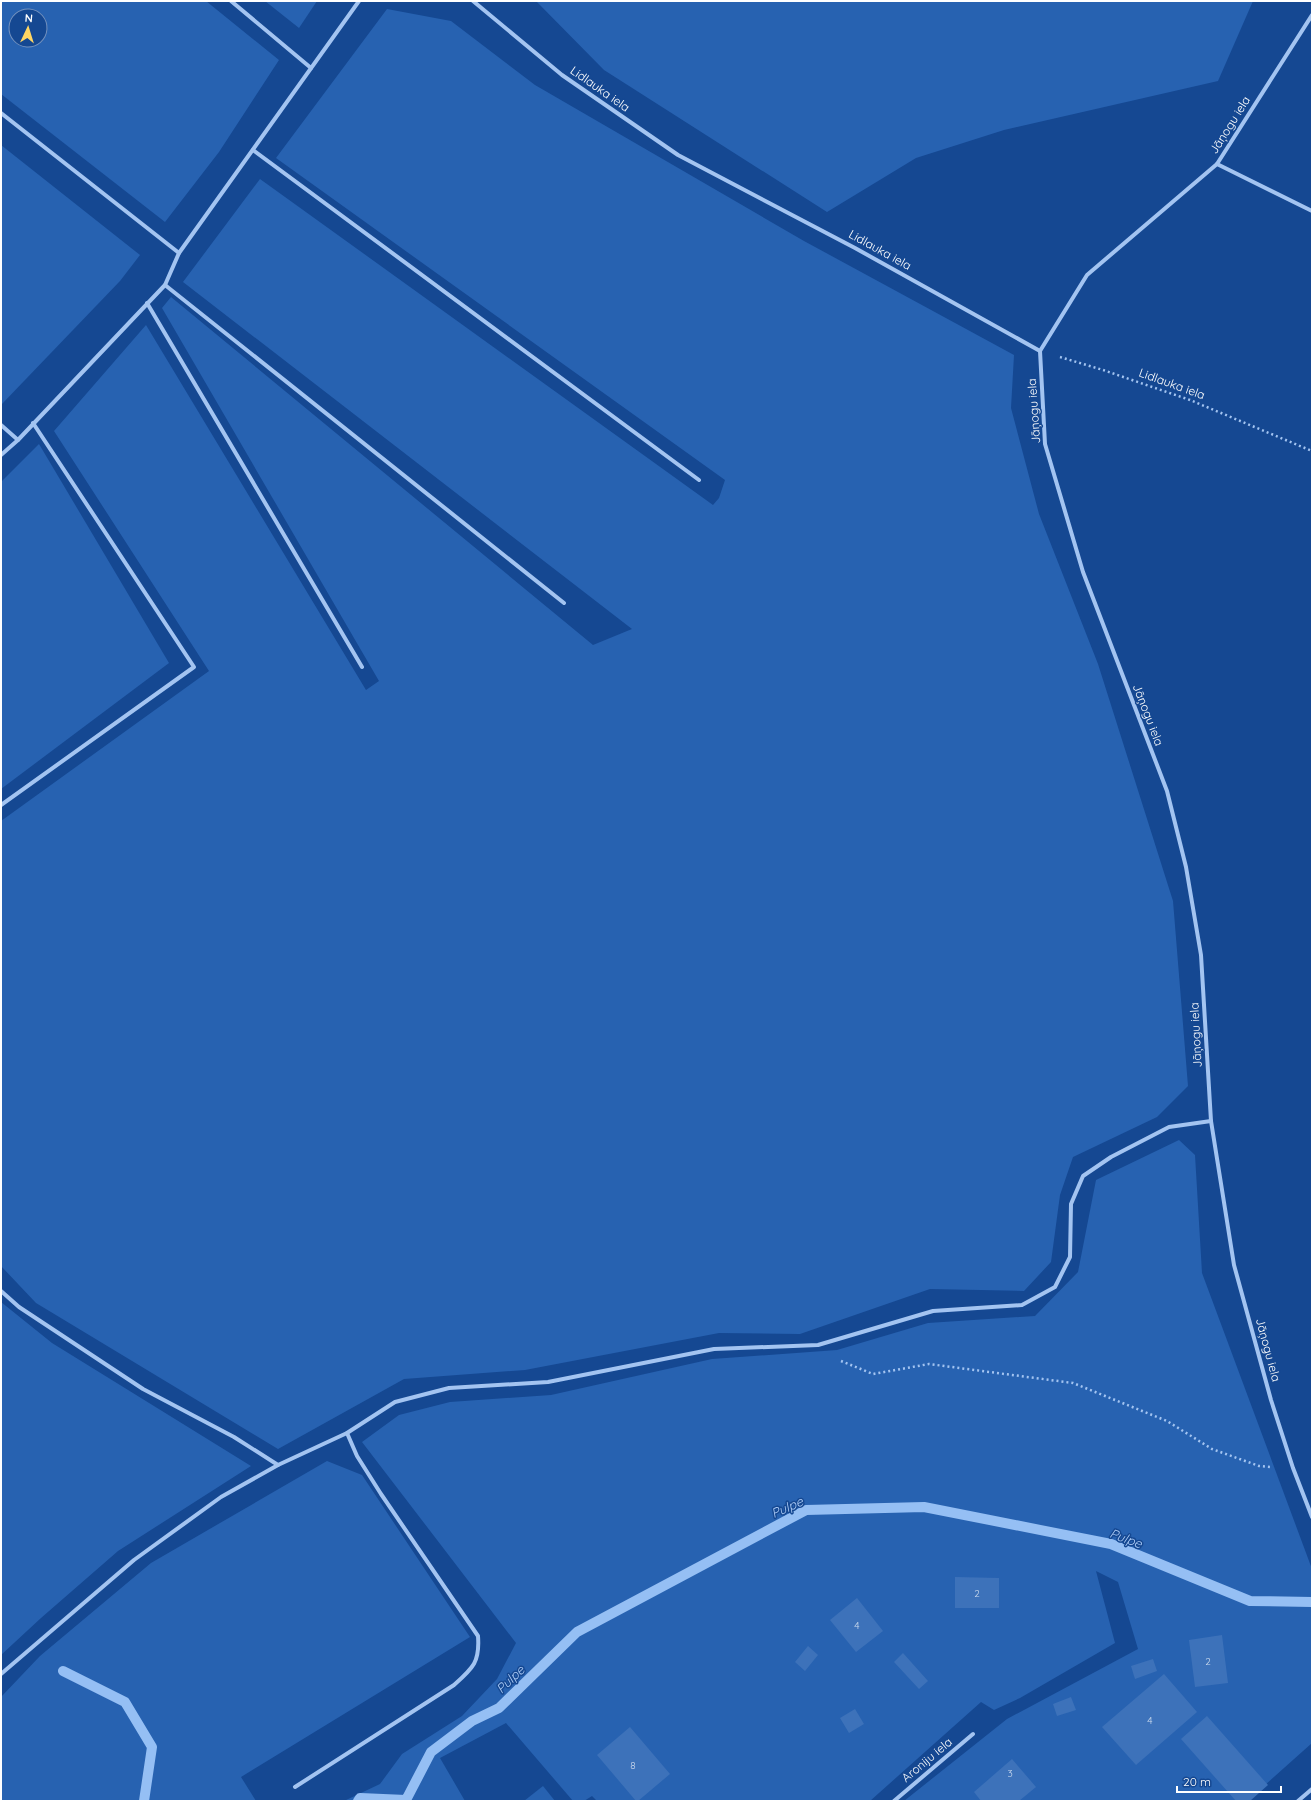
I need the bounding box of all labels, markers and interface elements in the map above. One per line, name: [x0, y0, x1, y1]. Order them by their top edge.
north arrow: [8, 8, 48, 48]
text: N: [24, 11, 33, 25]
street label: Lidlauka iela: [568, 63, 633, 115]
street label: Jāņogu iela: [1206, 93, 1253, 156]
street label: Lidlauka iela: [846, 226, 914, 273]
street label: Lidlauka iela: [1137, 365, 1207, 402]
street label: Jāņogu iela: [1024, 378, 1043, 444]
street label: Jāņogu iela: [1130, 682, 1167, 748]
street label: Jāņogu iela: [1186, 1002, 1205, 1068]
street label: Jāņogu iela: [1253, 1316, 1284, 1383]
water label: Pulpe: [769, 1493, 806, 1521]
water label: Pulpe: [1108, 1525, 1145, 1551]
house number: 2: [974, 1587, 980, 1600]
house number: 4: [854, 1619, 860, 1632]
house number: 2: [1205, 1655, 1211, 1668]
water label: Pulpe: [492, 1661, 528, 1696]
house number: 4: [1147, 1714, 1153, 1727]
street label: Aroniju iela: [898, 1734, 955, 1785]
house number: 8: [630, 1759, 636, 1772]
house number: 3: [1007, 1767, 1013, 1780]
scale bar: [1177, 1768, 1281, 1794]
text: 20 m: [1183, 1774, 1211, 1789]

